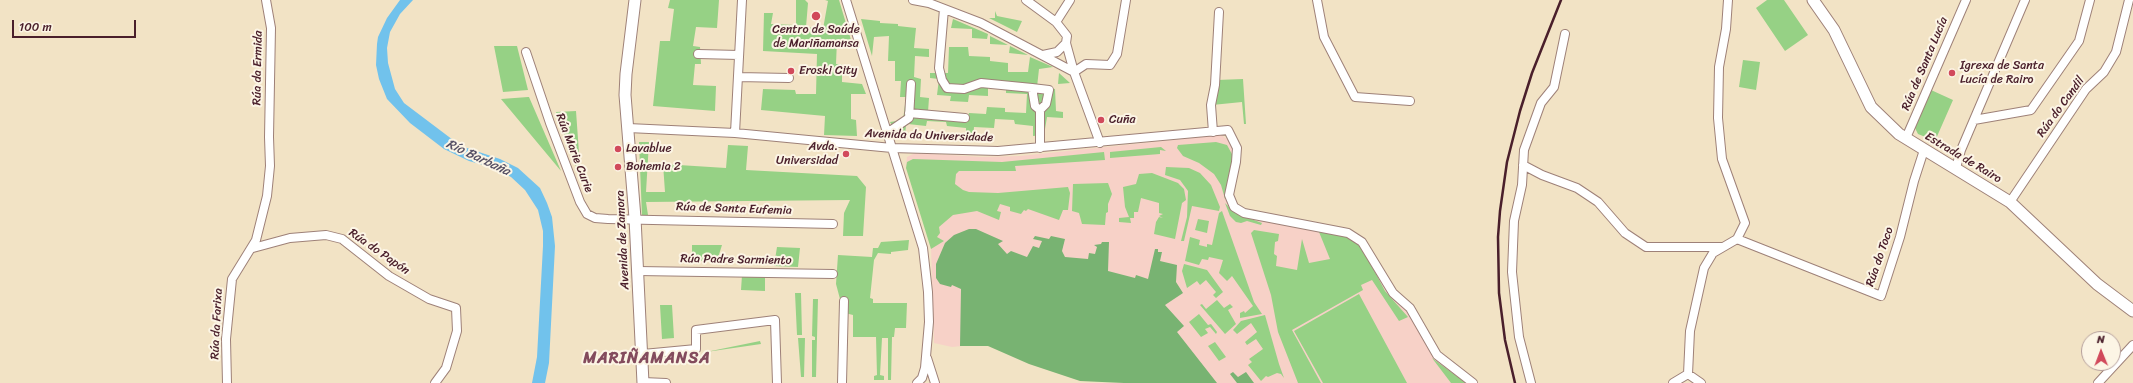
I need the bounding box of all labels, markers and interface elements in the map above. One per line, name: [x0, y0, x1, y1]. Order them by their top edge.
marker: Centro de Saúde de Mariñamansa: [810, 10, 822, 22]
scale bar: [14, 12, 138, 38]
street label: Rúa de Santa Lucía: [1899, 15, 1951, 113]
text: 100 m: [19, 16, 52, 38]
place label: Centro de Saúde de Mariñamansa: [772, 23, 860, 51]
street label: Rúa da Ermida: [250, 30, 266, 106]
place label: Igrexa de Santa Lucía de Rairo: [1960, 59, 2044, 87]
place label: Eroski City: [799, 64, 857, 78]
marker: Eroski City: [786, 66, 796, 76]
marker: Igrexa de Santa Lucía de Rairo: [1947, 68, 1957, 78]
street label: Rúa do Candil: [2034, 74, 2088, 140]
street label: Rúa Marie Curie: [552, 111, 596, 195]
place label: Cuña: [1109, 113, 1135, 127]
marker: Cuña: [1096, 115, 1106, 125]
street label: Avenida da Universidade: [865, 127, 993, 145]
street label: Estrada de Rairo: [1922, 129, 2004, 187]
water label: Río Barbaña: [444, 136, 512, 180]
place label: Avda. Universidad: [776, 140, 838, 168]
place label: Lavablue: [626, 142, 672, 156]
marker: Lavablue: [613, 144, 623, 154]
marker: Avda. Universidad: [841, 149, 851, 159]
place label: Bohemia 2: [626, 160, 681, 174]
marker: Bohemia 2: [613, 162, 623, 172]
street label: Avenida de Zamora: [613, 190, 633, 290]
street label: Rúa de Santa Eufemia: [676, 200, 792, 218]
street label: Rúa do Toco: [1863, 225, 1897, 289]
street label: Rúa do Papón: [346, 226, 412, 278]
street label: Rúa Padre Sarmiento: [680, 252, 792, 268]
street label: Rúa da Farixa: [208, 288, 226, 360]
text: N: [2097, 330, 2105, 349]
north arrow: [2081, 331, 2121, 371]
district label: MARIÑAMANSA: [584, 349, 710, 369]

